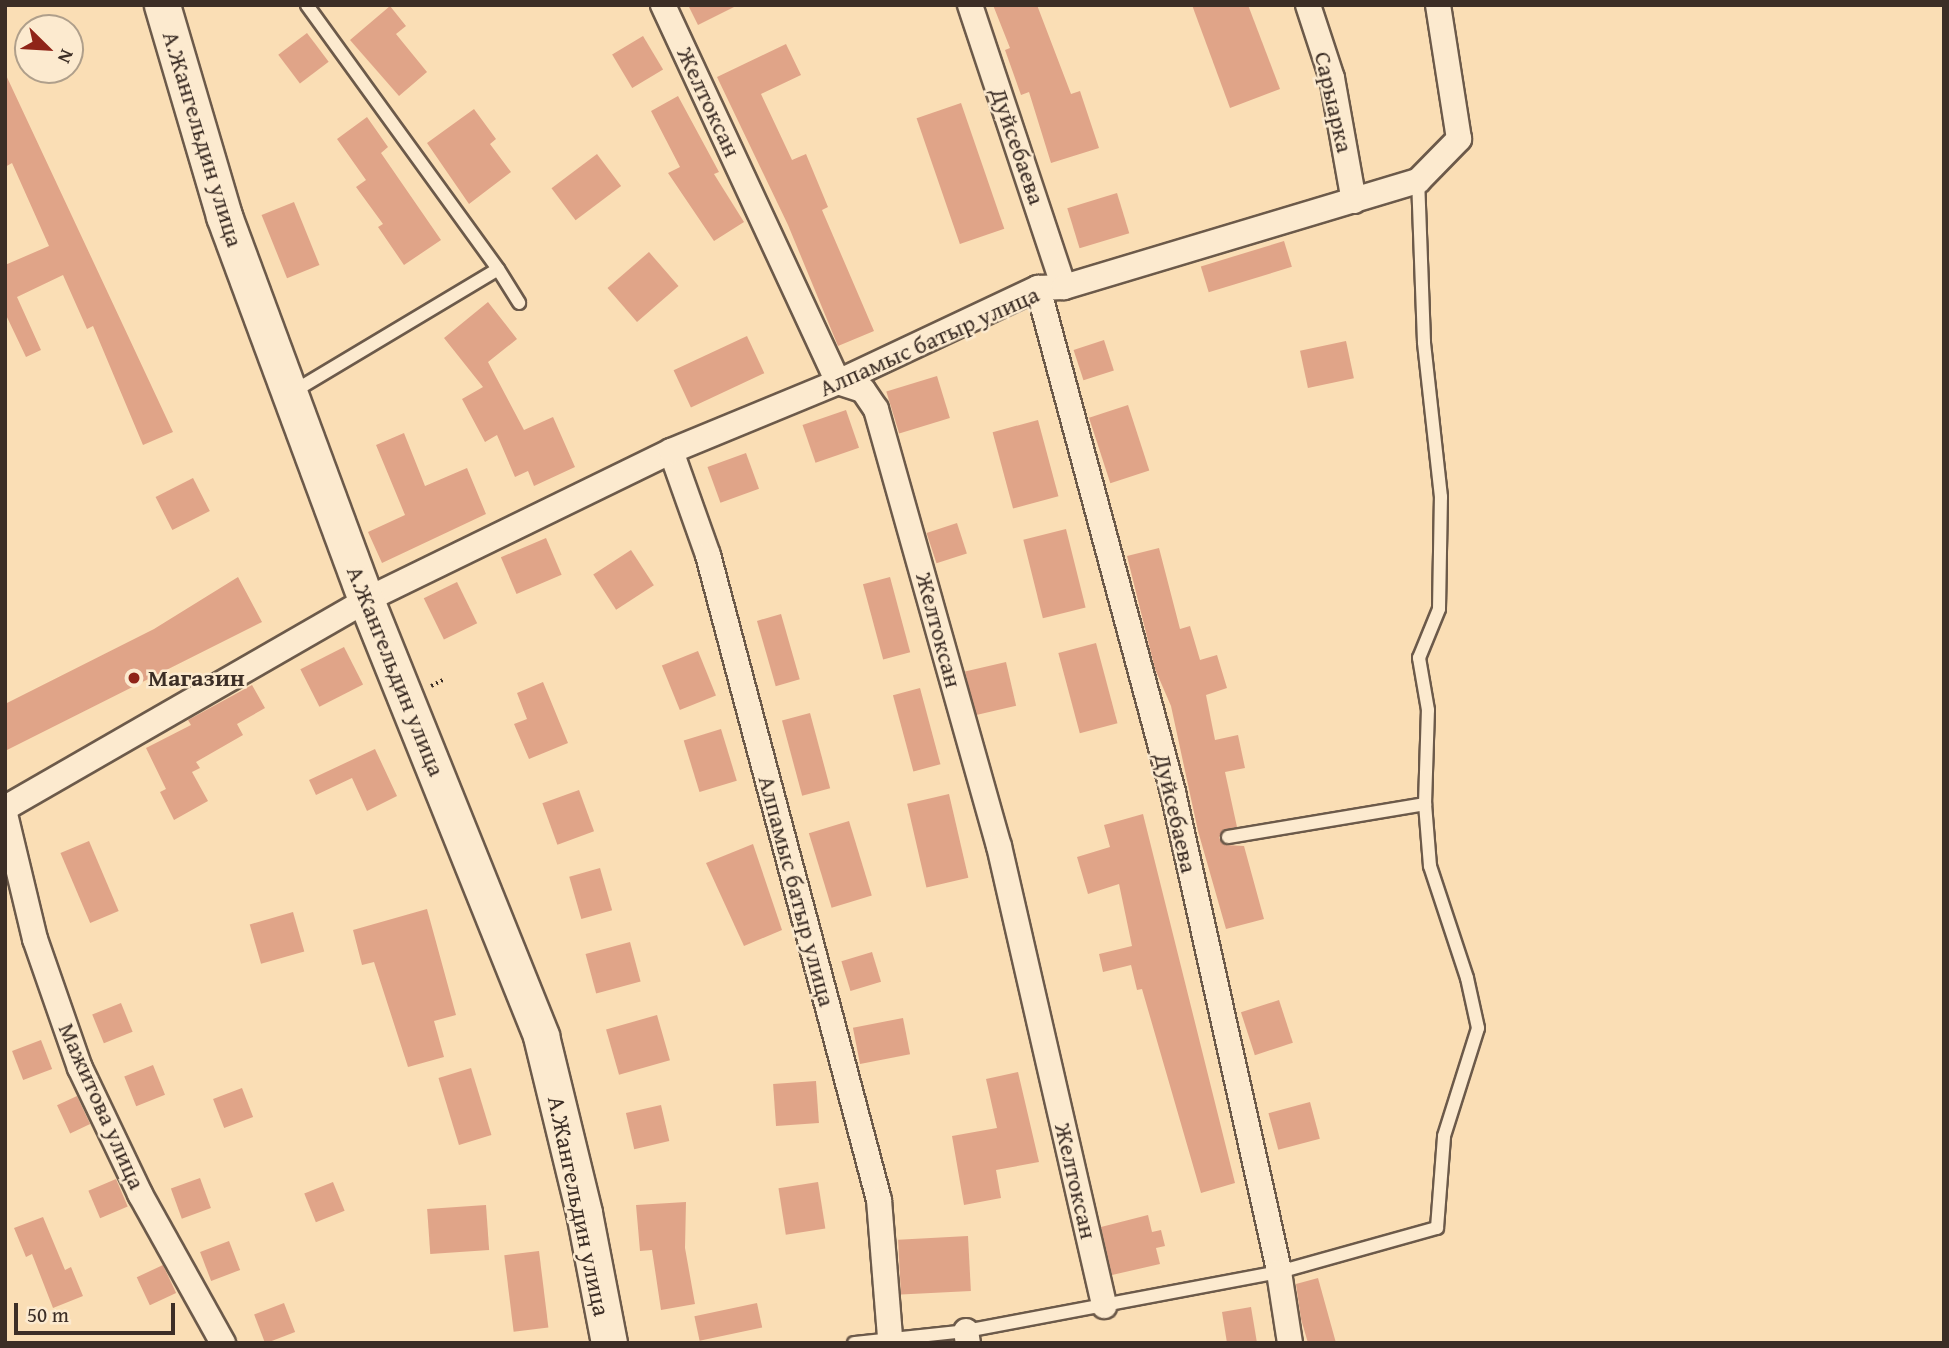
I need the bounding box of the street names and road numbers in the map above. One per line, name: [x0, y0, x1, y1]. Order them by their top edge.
street label: А.Жангельдин улица: [156, 28, 250, 250]
street label: Желтоксан: [671, 42, 747, 162]
street label: Сарыарка: [1308, 49, 1360, 155]
street label: Дуйсебаева: [985, 84, 1051, 208]
street label: Алпамыс батыр улица: [815, 279, 1043, 403]
street label: А.Жангельдин улица: [341, 562, 451, 780]
street label: Желтоксан: [910, 569, 968, 691]
street label: Дуйсебаева: [1148, 750, 1204, 876]
street label: Алпамыс батыр улица: [752, 772, 842, 1010]
street label: Мажитова улица: [52, 1018, 152, 1194]
street label: А.Жангельдин улица: [542, 1093, 616, 1319]
street label: Желтоксан: [1049, 1120, 1103, 1242]

